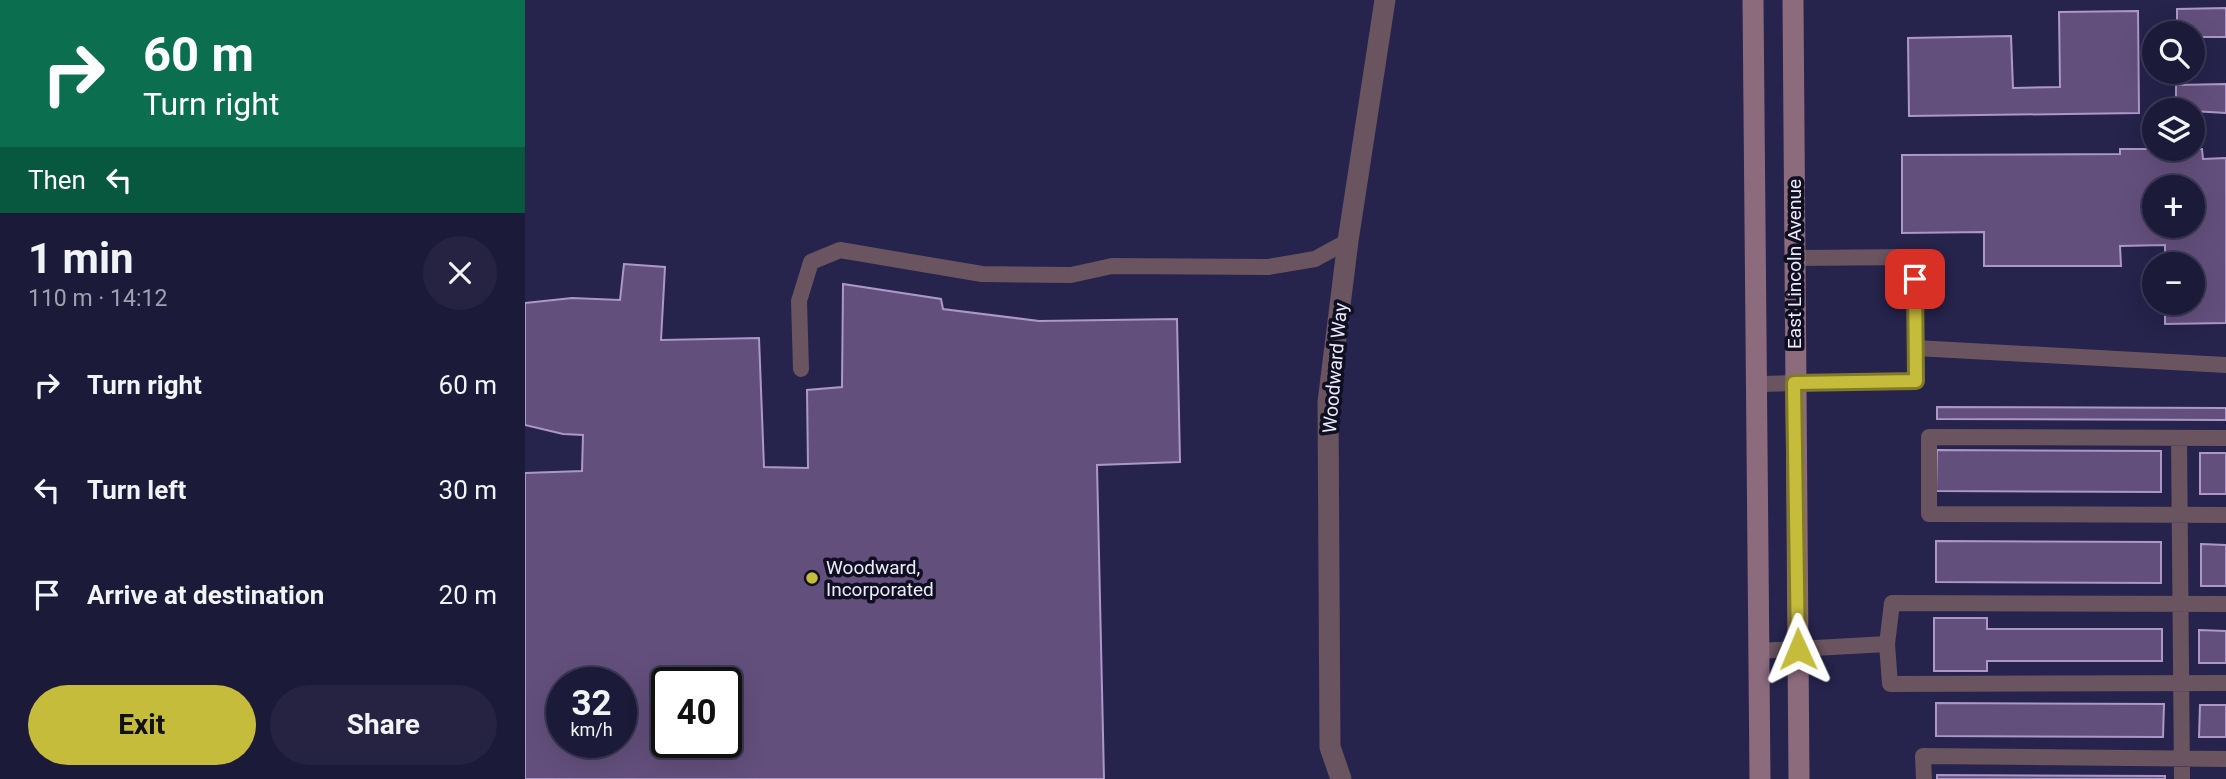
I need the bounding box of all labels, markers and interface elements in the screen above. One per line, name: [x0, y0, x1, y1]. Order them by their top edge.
map controls: [2142, 21, 2205, 315]
button: search: [2142, 21, 2205, 84]
text: 60 m: [143, 26, 254, 83]
icon: right: [28, 28, 119, 119]
text: Turn right: [143, 85, 279, 123]
button: layers: [2142, 98, 2205, 161]
icon: left: [100, 161, 138, 199]
text: Then: [28, 165, 86, 195]
button: +: [2142, 175, 2205, 238]
street label: East Lincoln Avenue: [1783, 179, 1806, 349]
text: 1 min: [28, 234, 134, 283]
button: close: [423, 236, 497, 310]
pin: [1885, 249, 1945, 309]
button: −: [2142, 252, 2205, 315]
icon: arrive: [1896, 260, 1934, 298]
text: 110 m · 14:12: [28, 285, 167, 312]
street label: Woodward Way: [1318, 302, 1352, 434]
icon: right: [28, 366, 66, 404]
text: Turn right: [87, 370, 202, 400]
text: 60 m: [439, 370, 497, 400]
icon: left: [28, 471, 66, 509]
text: Turn left: [87, 475, 186, 505]
text: 30 m: [439, 475, 497, 505]
place label: Woodward, Incorporated: [826, 556, 934, 601]
marker: Woodward, Incorporated: [804, 570, 820, 586]
icon: arrive: [28, 576, 66, 614]
text: Arrive at destination: [87, 580, 324, 610]
text: 20 m: [439, 580, 497, 610]
position arrow: [1761, 612, 1835, 686]
speed limit sign: 40: [651, 667, 742, 758]
text: 32: [571, 683, 612, 724]
button: Exit: [28, 685, 256, 765]
button: Share: [270, 685, 497, 765]
text: km/h: [570, 719, 613, 740]

